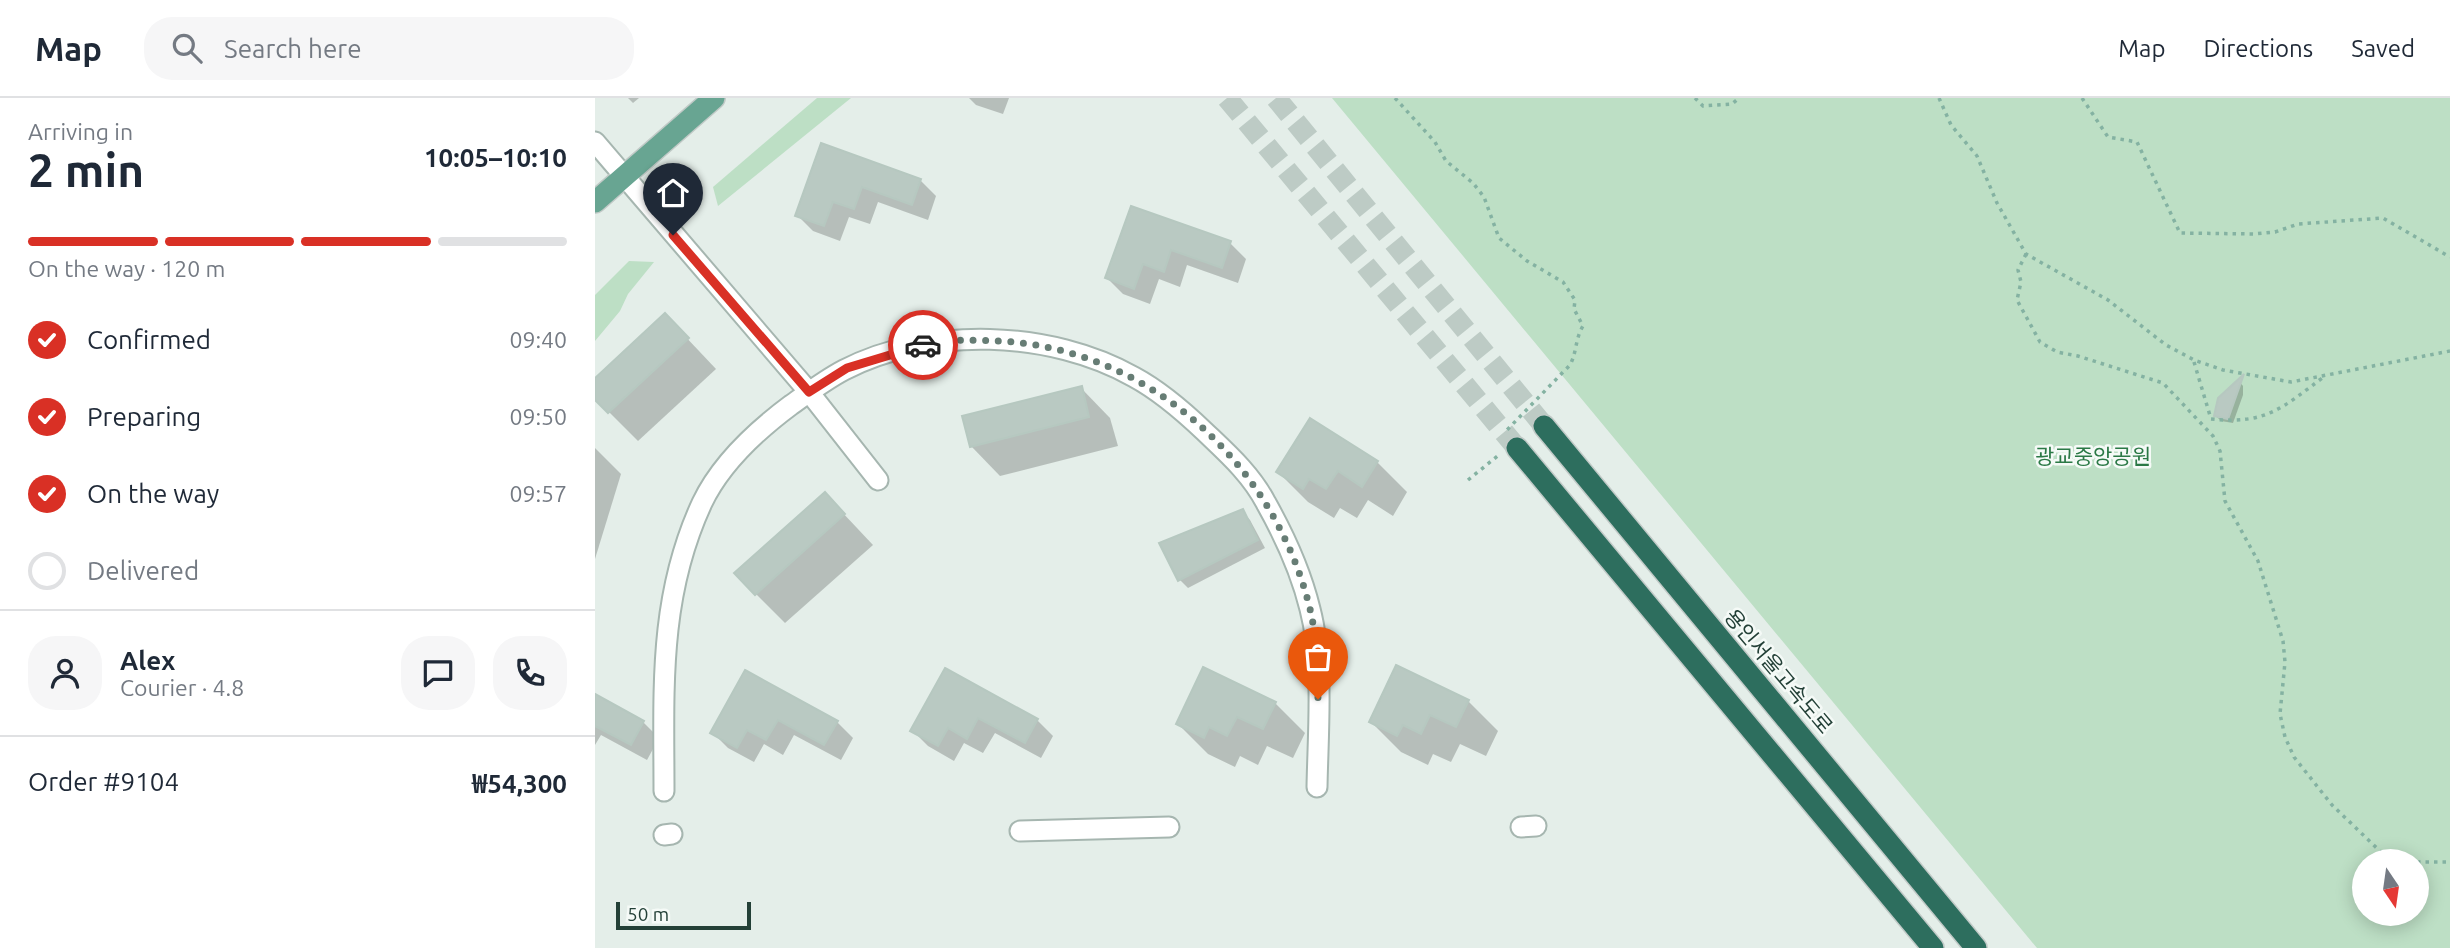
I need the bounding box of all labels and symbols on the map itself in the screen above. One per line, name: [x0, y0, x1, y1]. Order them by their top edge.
pin: [643, 163, 703, 235]
courier: [888, 310, 958, 380]
park label: 광교중앙공원: [2035, 444, 2151, 468]
street label: 용인서울고속도로: [1720, 604, 1838, 738]
pin: [1288, 627, 1348, 699]
north arrow: [2352, 849, 2429, 926]
scale bar: [616, 899, 751, 931]

